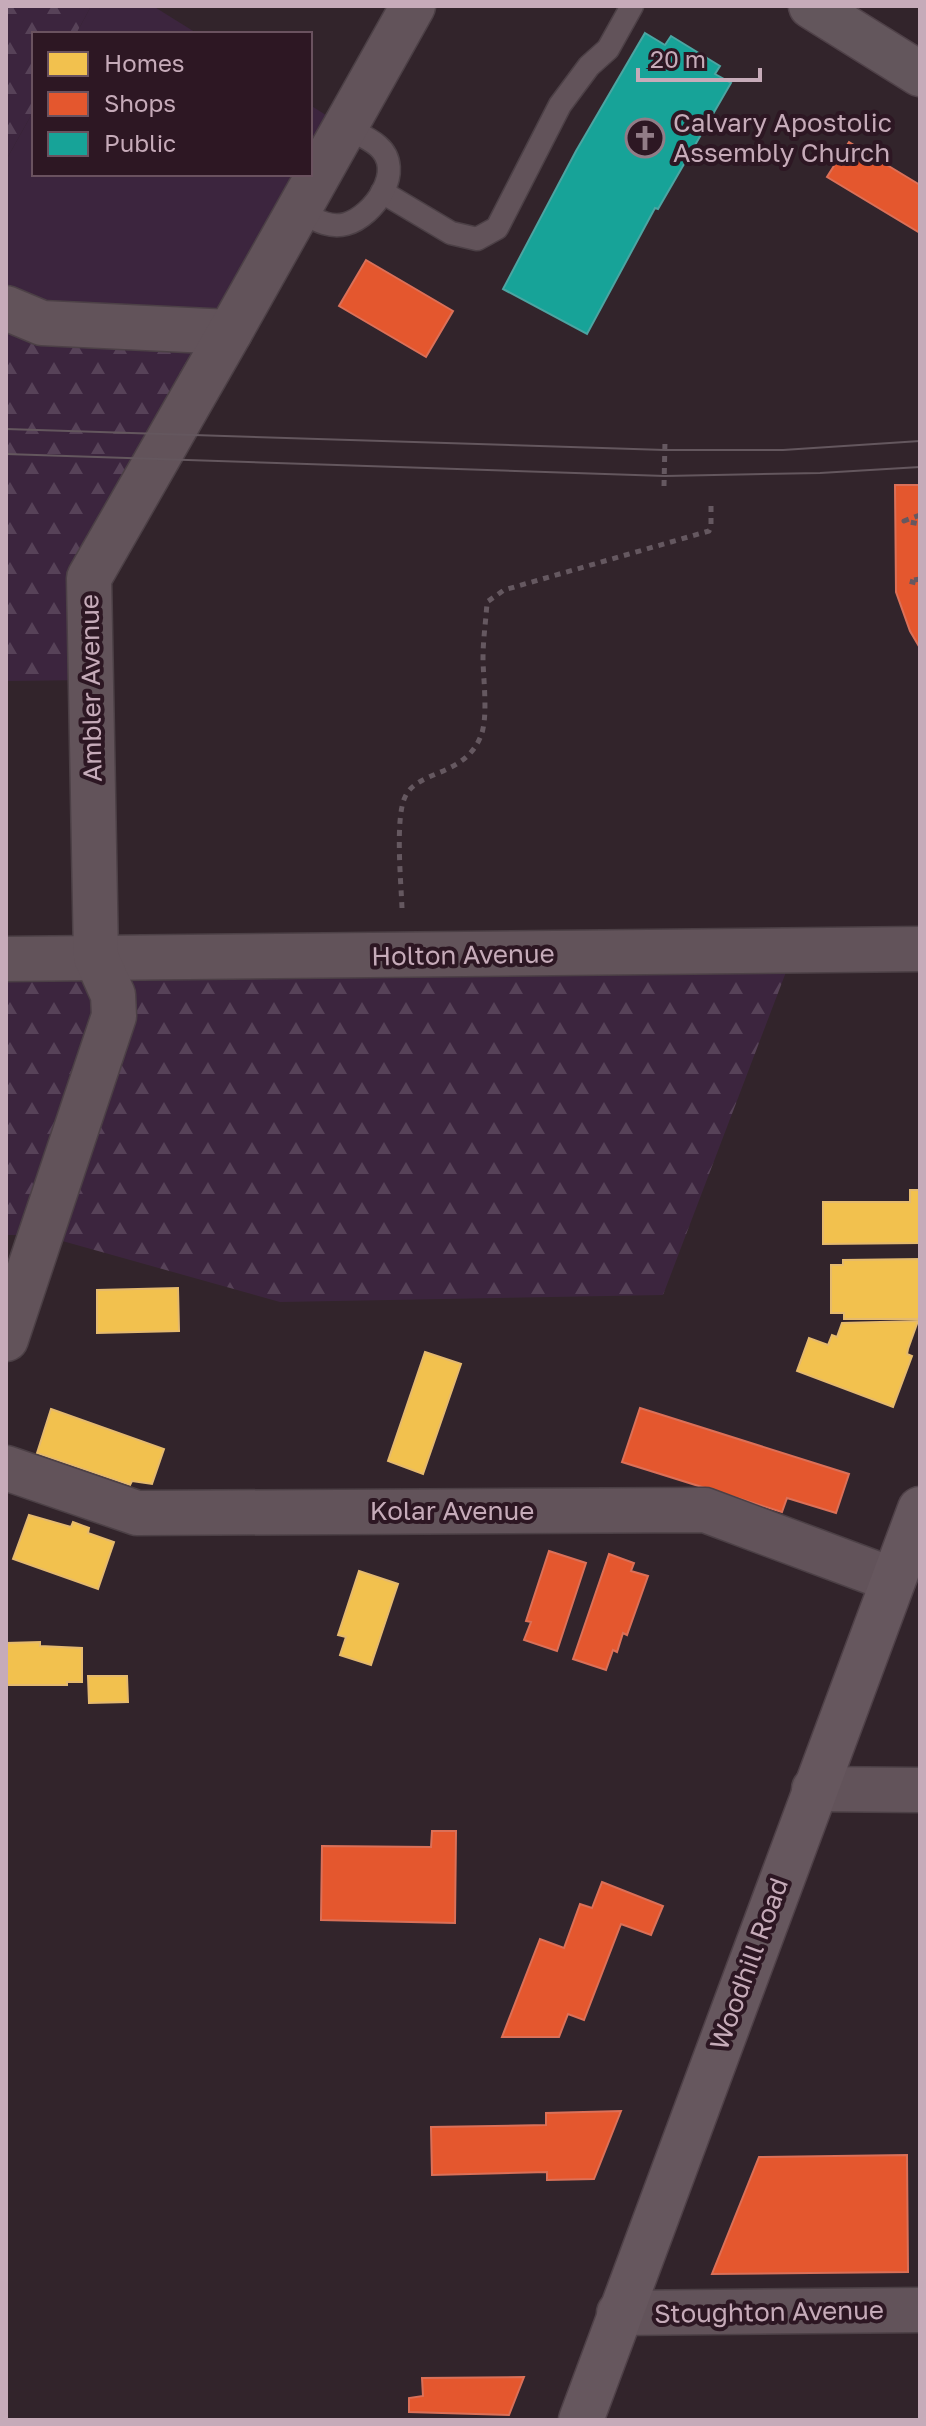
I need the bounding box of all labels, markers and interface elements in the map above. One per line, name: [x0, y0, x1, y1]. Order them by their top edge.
legend: [32, 32, 312, 176]
scale bar: [638, 32, 760, 82]
text: 20 m: [650, 44, 706, 73]
text: Homes: [104, 48, 185, 77]
text: Shops: [104, 88, 176, 117]
place label: Calvary Apostolic Assembly Church: [673, 107, 892, 168]
church icon: Calvary Apostolic Assembly Church: [624, 117, 666, 159]
text: Public: [104, 128, 176, 157]
street label: Ambler Avenue: [73, 594, 108, 782]
street label: Holton Avenue: [371, 937, 555, 972]
street label: Kolar Avenue: [370, 1495, 534, 1526]
street label: Woodhill Road: [703, 1874, 794, 2054]
street label: Stoughton Avenue: [654, 2294, 884, 2329]

